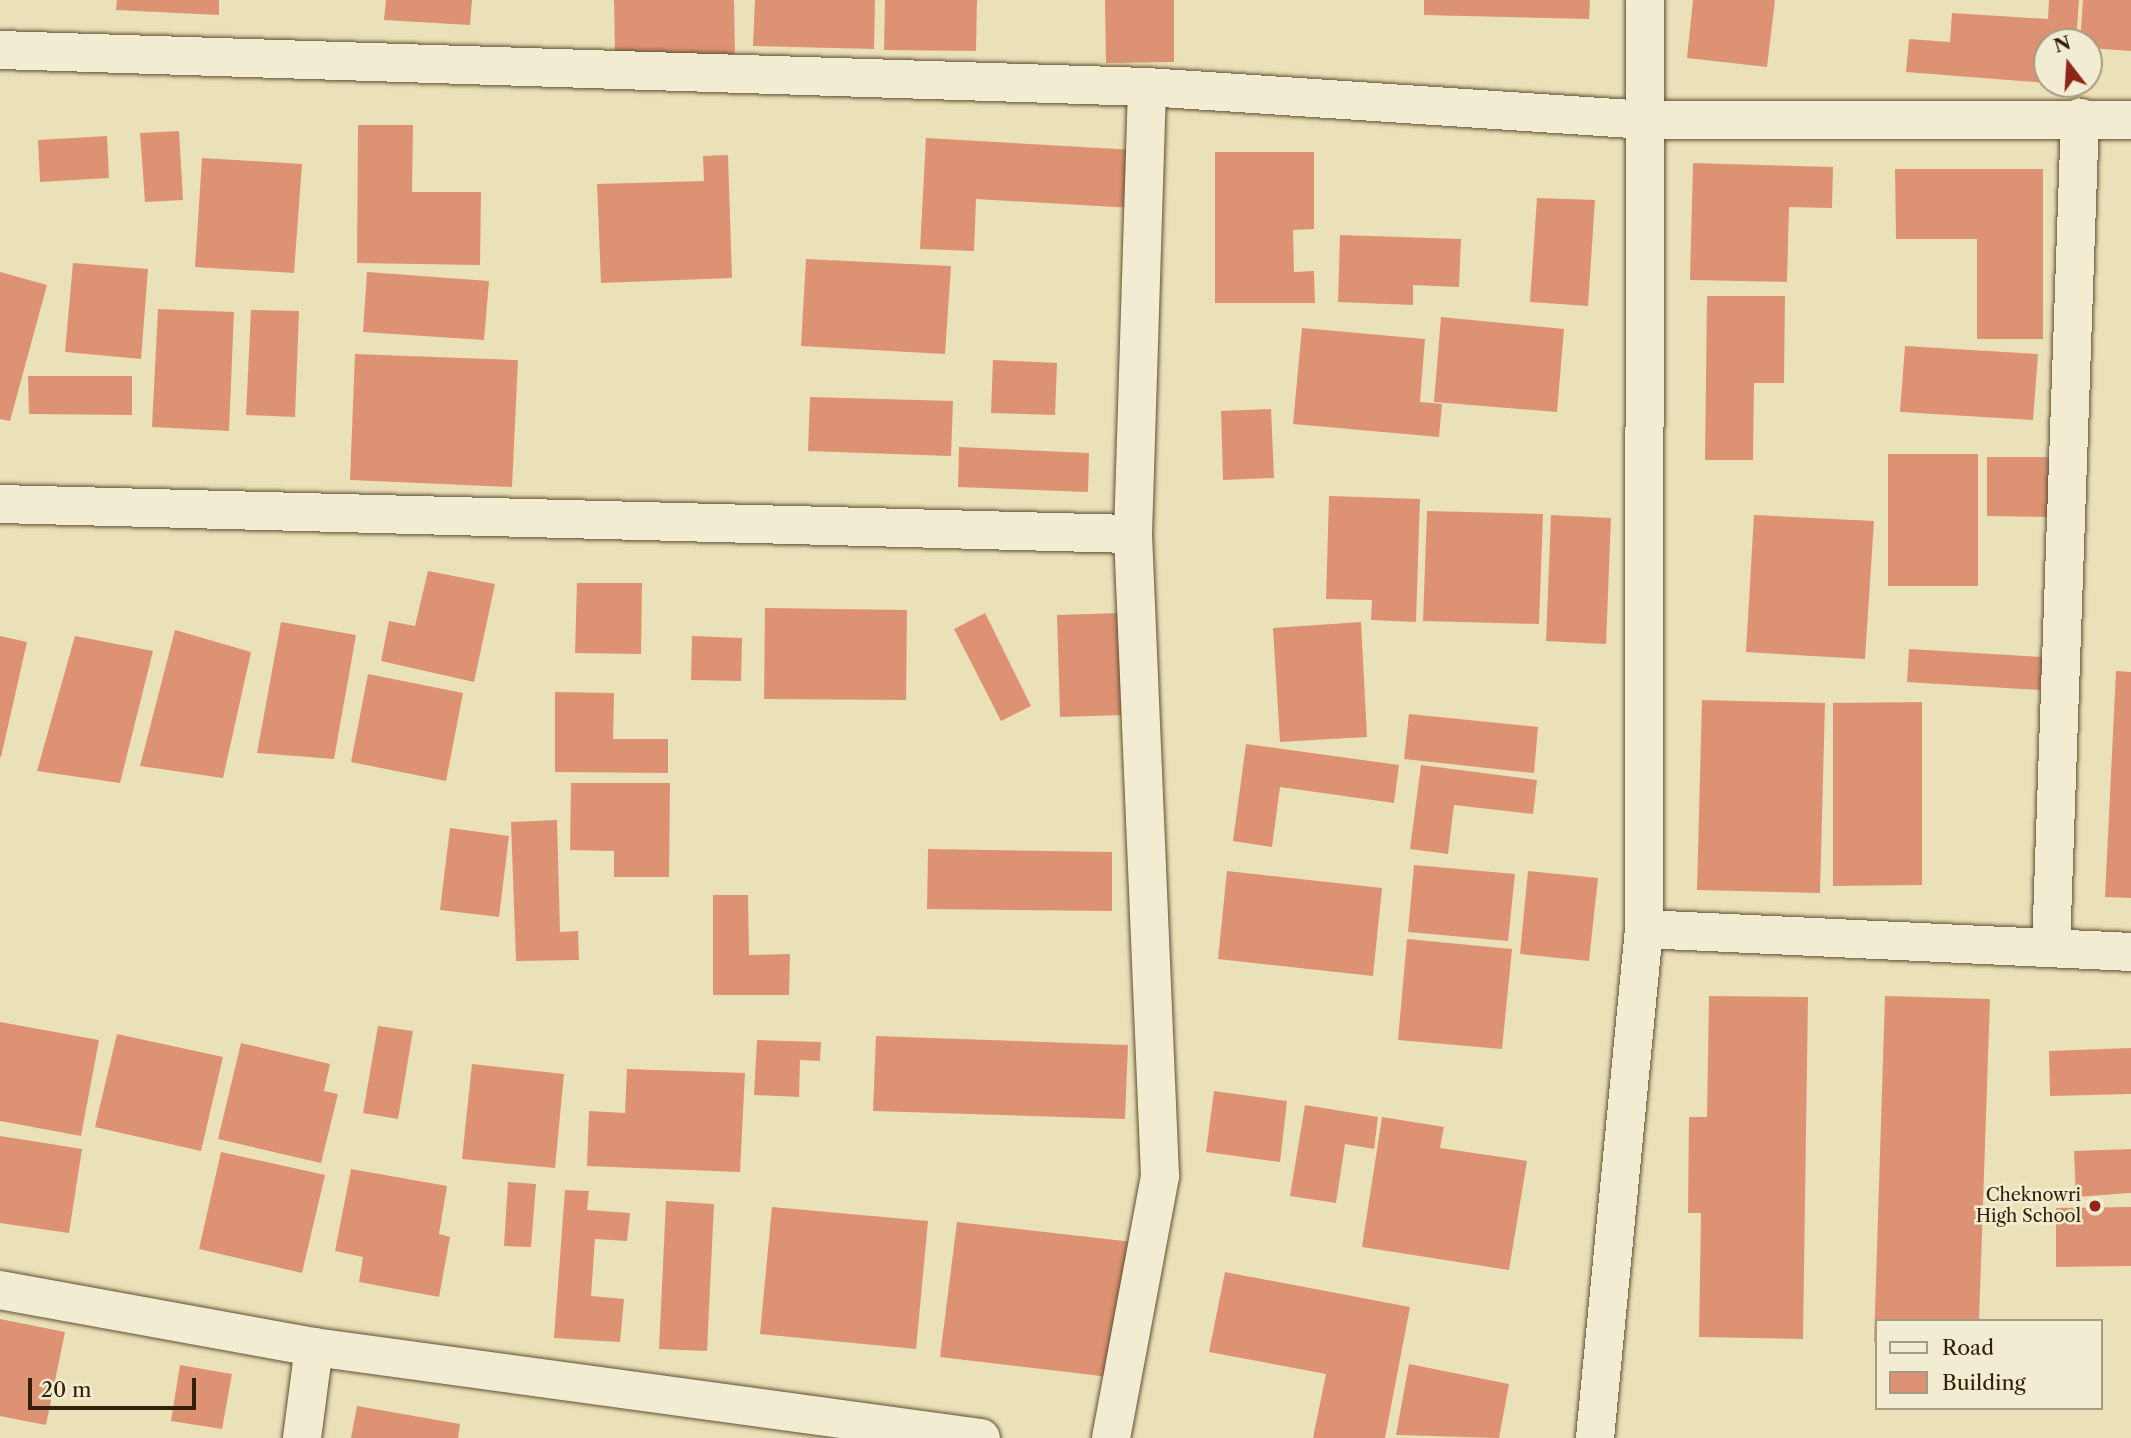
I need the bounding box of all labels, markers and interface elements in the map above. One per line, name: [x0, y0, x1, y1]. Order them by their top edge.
north arrow: [2033, 28, 2103, 98]
text: N: [2051, 31, 2074, 58]
place label: Cheknowri High School: [1976, 1185, 2081, 1228]
marker: Cheknowri High School: [2087, 1198, 2103, 1214]
legend: [1876, 1319, 2103, 1410]
text: Road: [1942, 1335, 1994, 1360]
scale bar: [32, 1364, 200, 1408]
text: Building: [1942, 1370, 2026, 1395]
text: 20 m: [41, 1377, 92, 1402]

